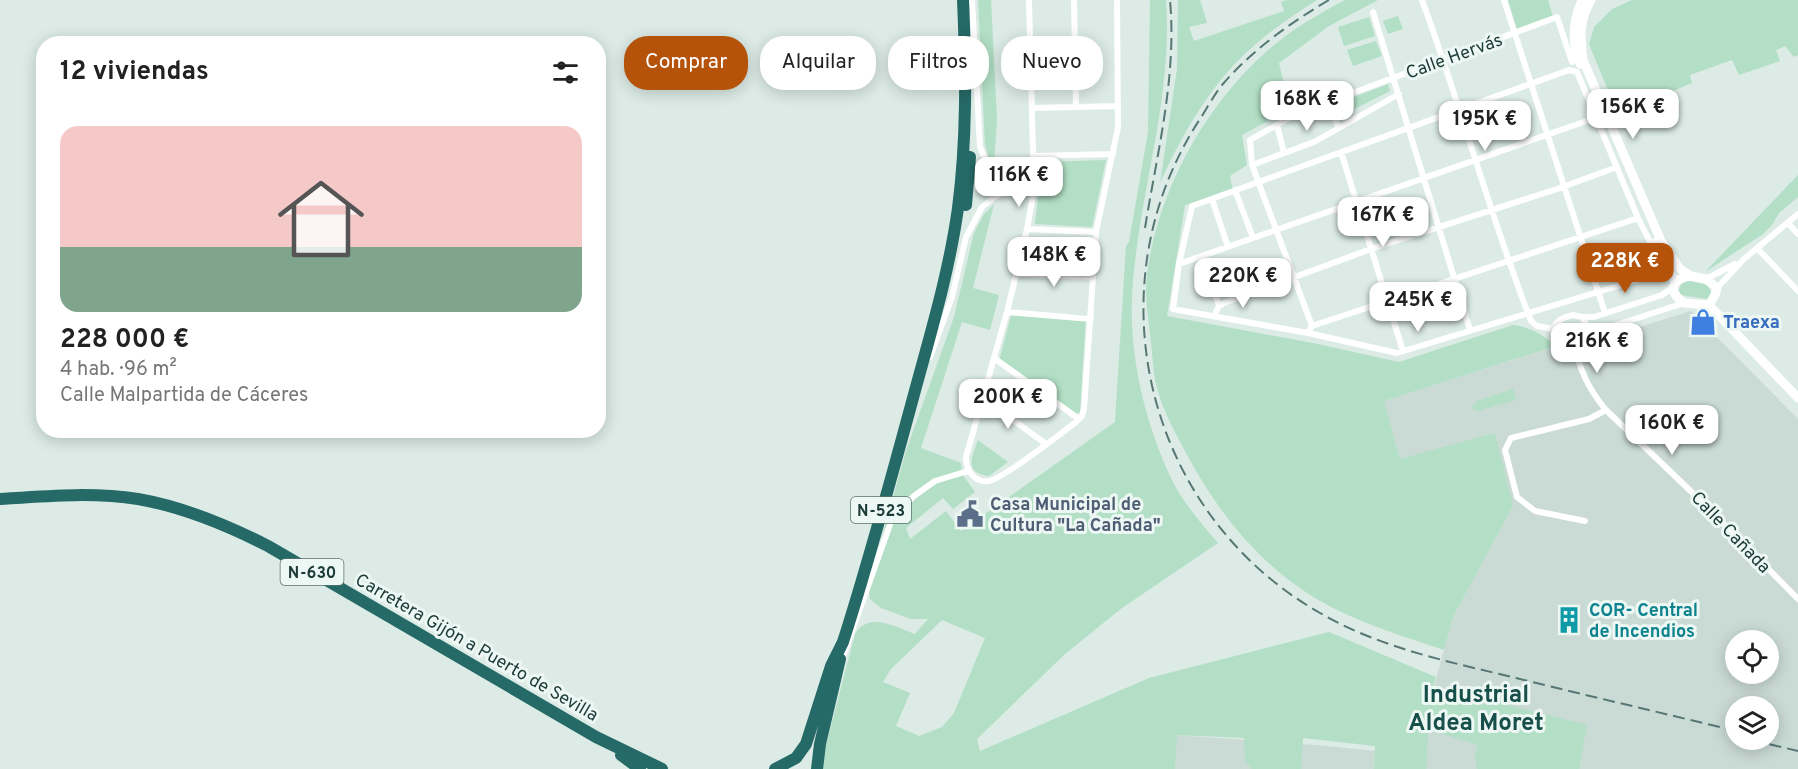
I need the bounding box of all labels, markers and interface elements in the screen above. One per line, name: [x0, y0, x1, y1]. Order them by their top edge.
street label: Calle Hervás: [1403, 29, 1506, 86]
chip: Comprar: [624, 36, 748, 90]
chip: Alquilar: [760, 36, 876, 90]
chip: Filtros: [888, 36, 989, 90]
chip: Nuevo: [1001, 36, 1103, 90]
text: 12 viviendas: [60, 56, 209, 89]
icon: filters: [549, 56, 582, 89]
pin: 168K €: [1258, 81, 1356, 132]
text: 168K €: [1275, 87, 1339, 113]
pin: 156K €: [1584, 89, 1682, 140]
text: 156K €: [1601, 95, 1665, 121]
pin: 195K €: [1436, 101, 1534, 152]
text: 195K €: [1453, 107, 1517, 133]
pin: 116K €: [970, 157, 1068, 208]
text: 116K €: [989, 163, 1049, 189]
icon: home: [267, 165, 375, 273]
pin: 167K €: [1334, 197, 1432, 248]
text: 167K €: [1352, 203, 1414, 229]
pin: 148K €: [1005, 237, 1103, 288]
text: 148K €: [1021, 243, 1087, 269]
pin: 228K €: [1576, 243, 1674, 294]
text: 228K €: [1591, 249, 1659, 275]
pin: 220K €: [1194, 258, 1292, 309]
text: 220K €: [1208, 264, 1278, 290]
pin: 245K €: [1369, 282, 1467, 333]
text: 245K €: [1383, 288, 1453, 314]
shop icon: Traexa: [1688, 307, 1718, 337]
place label: Traexa: [1723, 312, 1780, 335]
pin: 216K €: [1548, 323, 1646, 374]
text: 228 000 €: [60, 324, 189, 357]
text: 216K €: [1565, 329, 1629, 355]
text: 4 hab. · 96 m²: [60, 357, 177, 383]
pin: 200K €: [959, 379, 1057, 430]
text: Calle Malpartida de Cáceres: [60, 383, 308, 409]
text: 200K €: [973, 385, 1043, 411]
pin: 160K €: [1623, 405, 1721, 456]
text: 160K €: [1639, 411, 1705, 437]
street label: Calle Cañada: [1685, 487, 1775, 579]
place label: Casa Municipal de Cultura "La Cañada": [990, 494, 1161, 538]
road number: N-523: [851, 497, 911, 523]
public building icon: Casa Municipal de Cultura "La Cañada": [955, 499, 985, 529]
road number: N-630: [280, 559, 344, 585]
street label: Carretera Gijón a Puerto de Sevilla: [351, 569, 602, 728]
place label: COR- Central de Incendios: [1589, 600, 1698, 644]
building icon: COR- Central de Incendios: [1554, 605, 1584, 635]
map controls: [1725, 630, 1779, 750]
button: locate: [1725, 630, 1779, 684]
district label: Industrial Aldea Moret: [1408, 681, 1544, 739]
button: layers: [1725, 696, 1779, 750]

